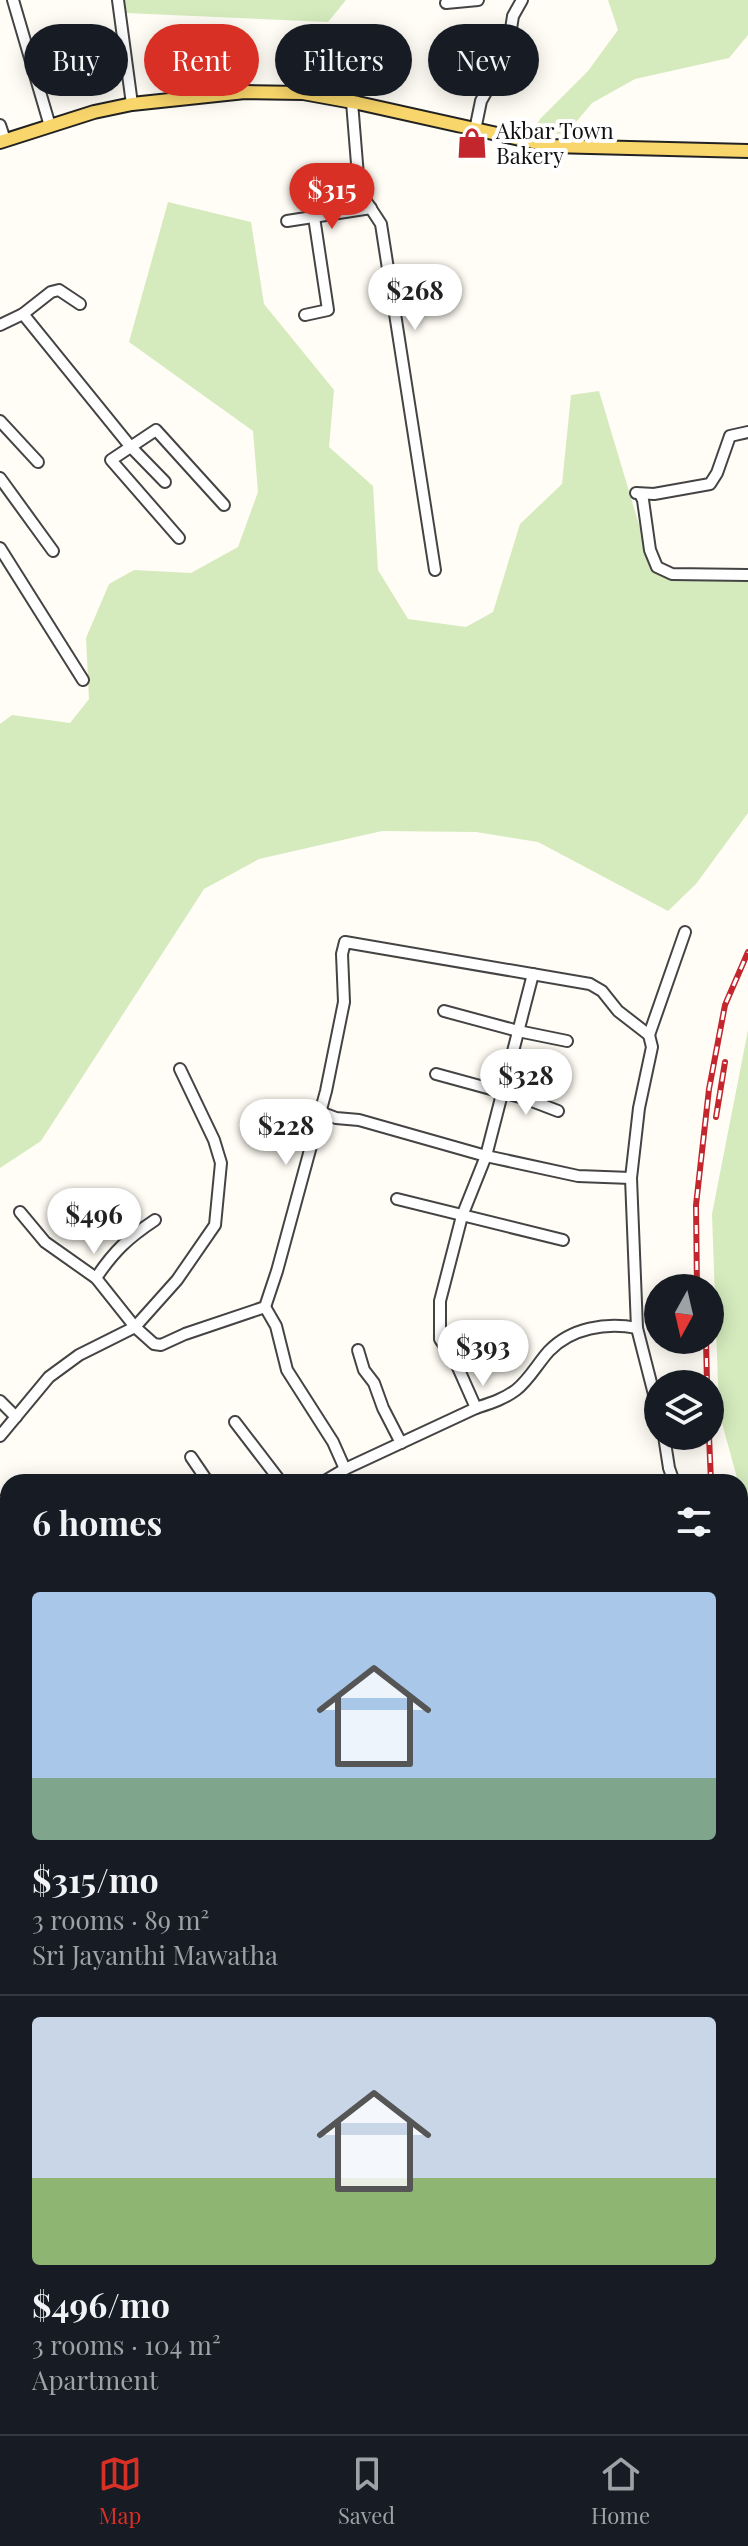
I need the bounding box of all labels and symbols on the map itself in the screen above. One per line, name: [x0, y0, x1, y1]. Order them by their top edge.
place label: Akbar Town Bakery: [495, 115, 614, 170]
shop icon: Akbar Town Bakery: [455, 126, 489, 160]
pin: $315: [285, 163, 379, 231]
pin: $268: [368, 264, 462, 332]
pin: $328: [479, 1049, 573, 1117]
pin: $228: [239, 1099, 333, 1167]
pin: $496: [47, 1188, 141, 1256]
north arrow: [644, 1274, 724, 1354]
pin: $393: [436, 1320, 530, 1388]

